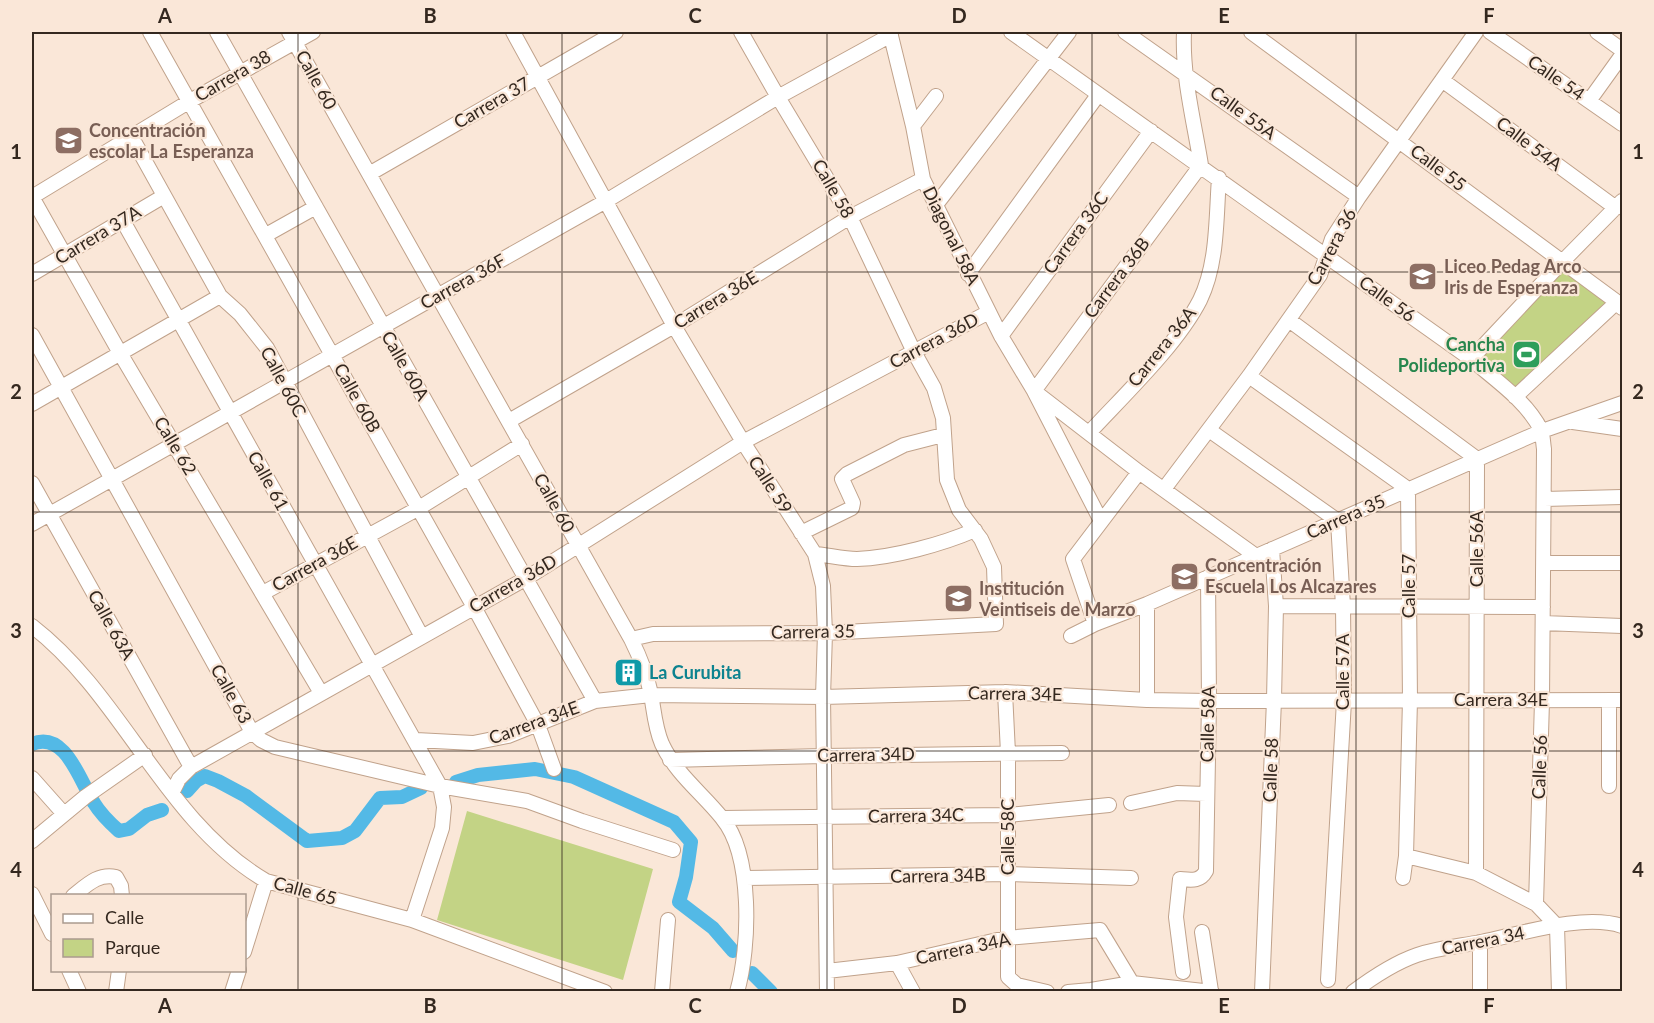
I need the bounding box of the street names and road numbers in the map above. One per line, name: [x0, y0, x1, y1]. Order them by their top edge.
street label: Carrera 38: [191, 45, 274, 106]
street label: Calle 60: [292, 46, 342, 113]
street label: Calle 54: [1524, 50, 1589, 105]
street label: Carrera 37: [450, 72, 533, 133]
street label: Calle 55A: [1206, 81, 1282, 144]
street label: Calle 54A: [1492, 111, 1567, 176]
street label: Calle 55: [1406, 139, 1471, 195]
street label: Calle 58: [808, 155, 860, 222]
street label: Diagonal 58A: [919, 183, 986, 289]
street label: Carrera 36C: [1038, 187, 1112, 278]
street label: Carrera 37A: [51, 200, 145, 268]
street label: Carrera 36: [1302, 204, 1361, 289]
street label: Carrera 36B: [1079, 233, 1154, 322]
street label: Carrera 36F: [416, 249, 509, 314]
street label: Carrera 36E: [669, 265, 762, 333]
street label: Calle 56: [1355, 270, 1420, 326]
street label: Carrera 36A: [1122, 301, 1201, 391]
street label: Carrera 36D: [885, 307, 982, 373]
street label: Calle 60A: [377, 327, 435, 405]
street label: Calle 60C: [256, 343, 312, 420]
street label: Calle 60B: [330, 359, 386, 436]
street label: Calle 62: [150, 412, 202, 479]
street label: Calle 61: [244, 447, 294, 514]
street label: Calle 59: [744, 451, 798, 517]
street label: Calle 60: [530, 469, 580, 536]
street label: Carrera 35: [1303, 489, 1388, 543]
street label: Calle 56A: [1465, 510, 1487, 587]
street label: Carrera 36E: [268, 531, 361, 596]
street label: Carrera 36D: [465, 549, 560, 617]
street label: Calle 57: [1397, 554, 1419, 618]
street label: Calle 63A: [84, 586, 140, 664]
street label: Carrera 35: [771, 619, 855, 643]
street label: Calle 57A: [1331, 633, 1353, 710]
street label: Calle 63: [207, 660, 257, 727]
street label: Carrera 34E: [968, 681, 1062, 705]
street label: Calle 58A: [1195, 685, 1219, 762]
street label: Carrera 34E: [1454, 688, 1548, 710]
street label: Carrera 34E: [486, 696, 582, 749]
street label: Calle 56: [1527, 734, 1551, 800]
street label: Calle 58: [1258, 737, 1282, 803]
street label: Carrera 34D: [817, 742, 915, 766]
street label: Calle 58C: [996, 799, 1018, 875]
street label: Carrera 34C: [868, 803, 964, 827]
street label: Carrera 34B: [890, 863, 986, 887]
street label: Calle 65: [271, 871, 339, 909]
street label: Carrera 34: [1439, 921, 1526, 959]
street label: Carrera 34A: [913, 927, 1013, 969]

